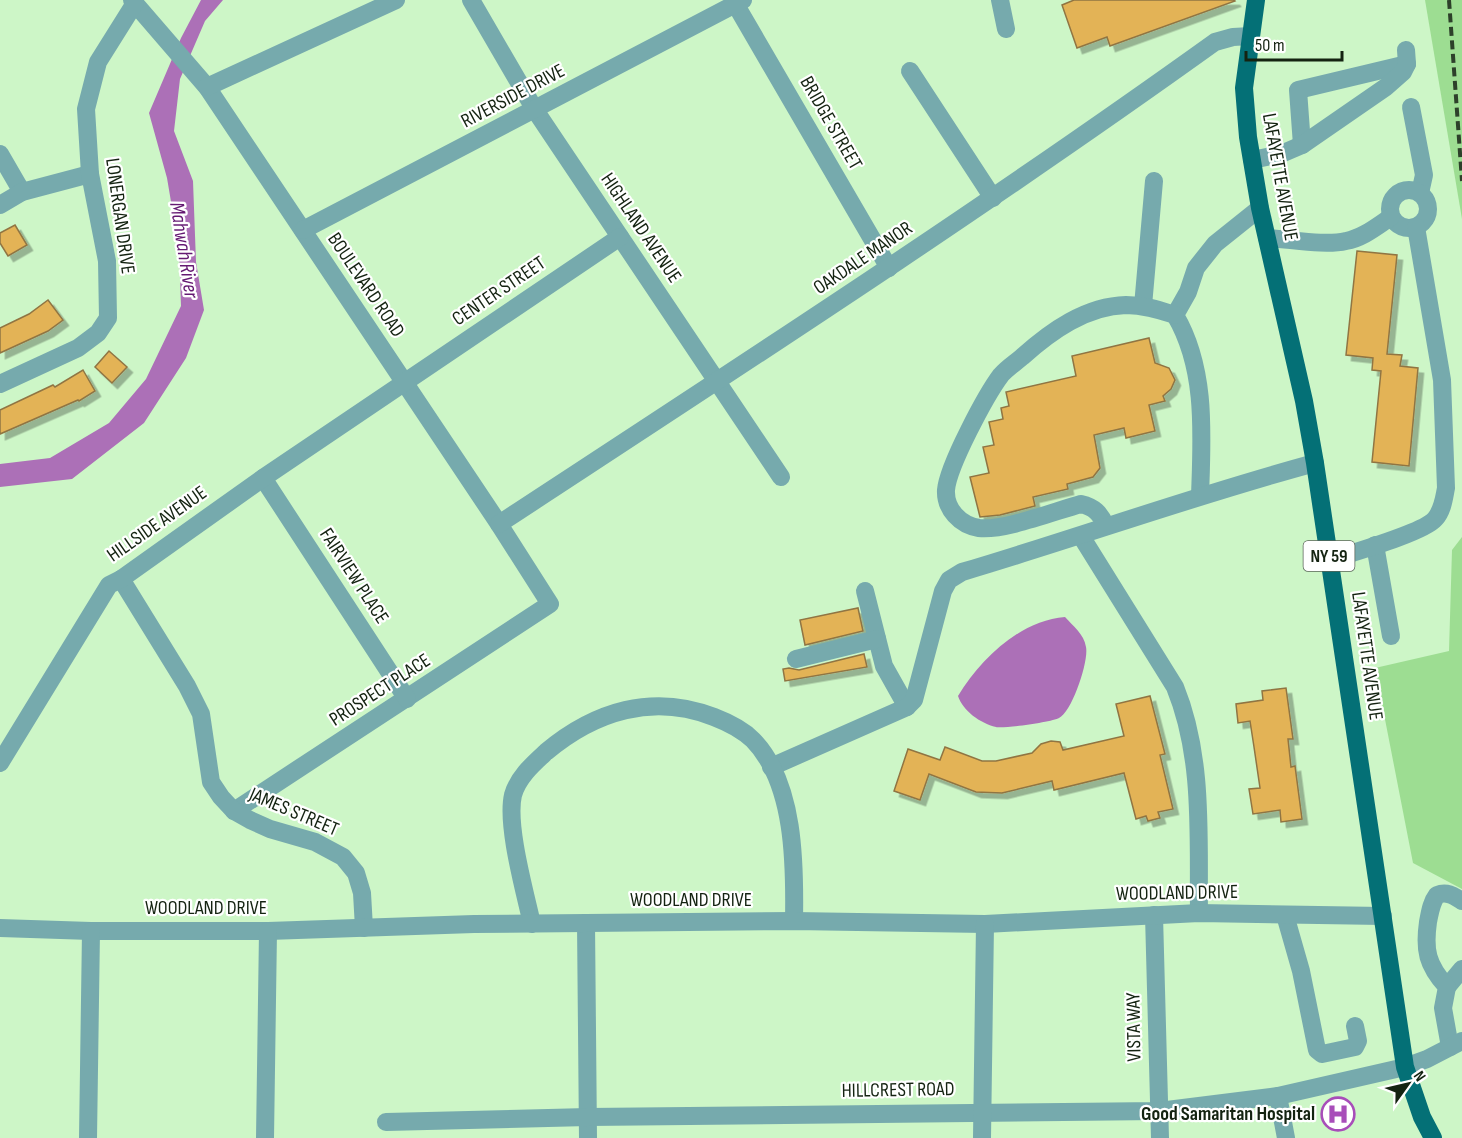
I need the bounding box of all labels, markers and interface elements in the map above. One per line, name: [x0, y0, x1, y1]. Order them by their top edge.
scale bar: [1246, 24, 1342, 62]
text: 50 m: [1255, 35, 1285, 56]
street label: RIVERSIDE DRIVE: [457, 59, 569, 133]
street label: BRIDGE STREET: [795, 72, 867, 174]
street label: LAFAYETTE AVENUE: [1257, 111, 1303, 243]
street label: LONERGAN DRIVE: [100, 157, 140, 275]
street label: HIGHLAND AVENUE: [595, 169, 687, 287]
water label: Mahwah River: [164, 200, 204, 301]
street label: OAKDALE MANOR: [809, 216, 917, 300]
street label: BOULEVARD ROAD: [322, 228, 410, 342]
street label: CENTER STREET: [448, 251, 550, 331]
street label: HILLSIDE AVENUE: [102, 481, 212, 567]
street label: FAIRVIEW PLACE: [314, 524, 394, 628]
road number: NY 59: [1304, 541, 1354, 571]
street label: LAFAYETTE AVENUE: [1346, 590, 1388, 722]
street label: PROSPECT PLACE: [325, 648, 435, 732]
street label: JAMES STREET: [245, 782, 342, 842]
street label: WOODLAND DRIVE: [1116, 880, 1238, 906]
street label: WOODLAND DRIVE: [630, 888, 752, 912]
street label: WOODLAND DRIVE: [145, 896, 267, 920]
street label: VISTA WAY: [1121, 992, 1147, 1062]
north arrow: [1378, 1054, 1438, 1114]
text: N: [1409, 1068, 1429, 1085]
street label: HILLCREST ROAD: [841, 1077, 955, 1103]
hospital icon: Good Samaritan Hospital: [1320, 1096, 1356, 1132]
place label: Good Samaritan Hospital: [1141, 1102, 1315, 1126]

